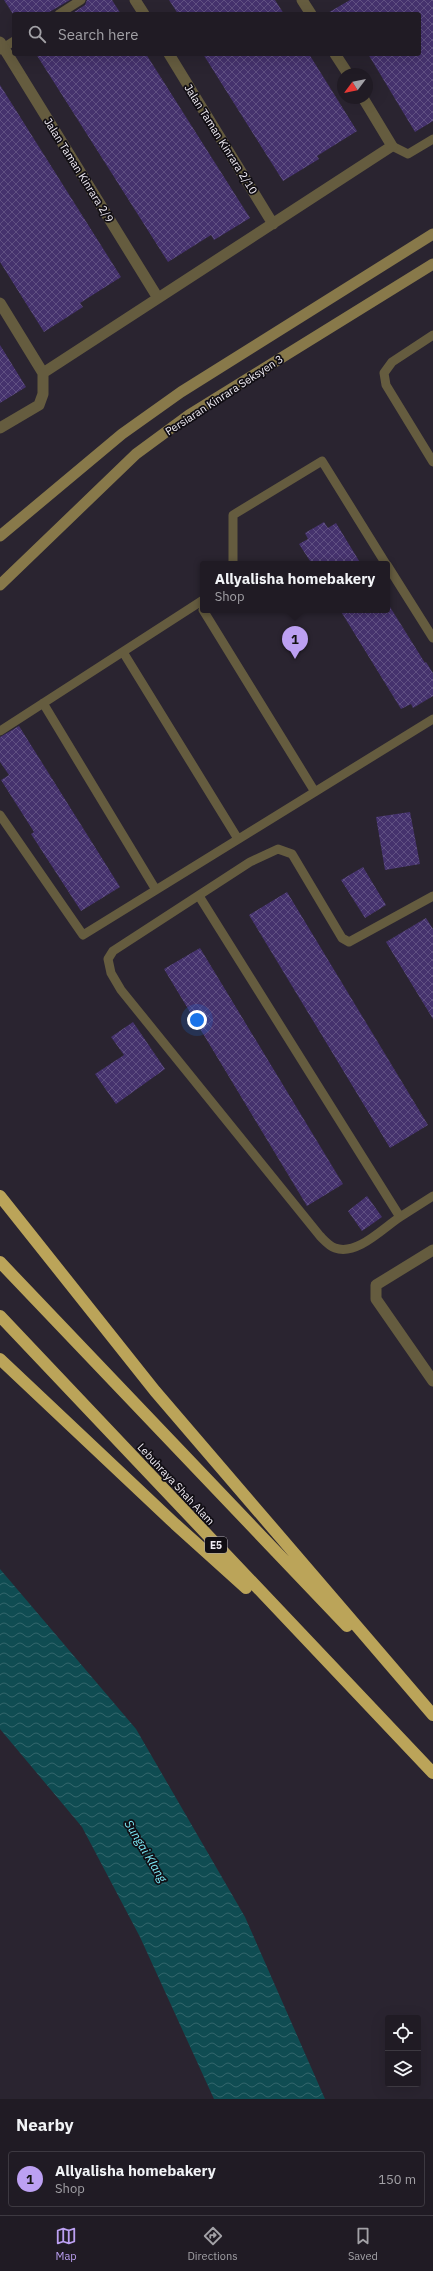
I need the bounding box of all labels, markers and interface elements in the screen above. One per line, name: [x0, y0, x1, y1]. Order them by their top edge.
search box: [12, 12, 421, 56]
icon: search: [26, 23, 48, 45]
text: Search here: [58, 25, 138, 44]
north arrow: [337, 68, 373, 104]
street label: Jalan Taman Kinrara 2/10: [181, 81, 261, 197]
street label: Jalan Taman Kinrara 2/9: [41, 115, 117, 225]
street label: Persiaran Kinrara Seksyen 3: [162, 352, 286, 438]
popup: [200, 561, 390, 613]
text: Allyalisha homebakery: [215, 569, 375, 588]
text: Shop: [215, 588, 244, 605]
pin: 1: [282, 626, 308, 659]
your location: [187, 1010, 207, 1030]
street label: Lebuhraya Shah Alam: [134, 1440, 218, 1528]
road number: E5: [205, 1537, 227, 1553]
water label: Sungai Klang: [122, 1817, 171, 1886]
map controls: [385, 2015, 421, 2087]
button: locate: [385, 2015, 421, 2051]
button: layers: [385, 2051, 421, 2087]
text: Nearby: [16, 2114, 74, 2136]
text: Allyalisha homebakery: [55, 2161, 216, 2180]
text: 1: [26, 2171, 34, 2188]
text: 150 m: [378, 2171, 416, 2188]
text: Shop: [55, 2180, 85, 2197]
tab: Map: [55, 2225, 77, 2263]
tab: Directions: [187, 2225, 238, 2263]
tab: Saved: [348, 2225, 378, 2263]

